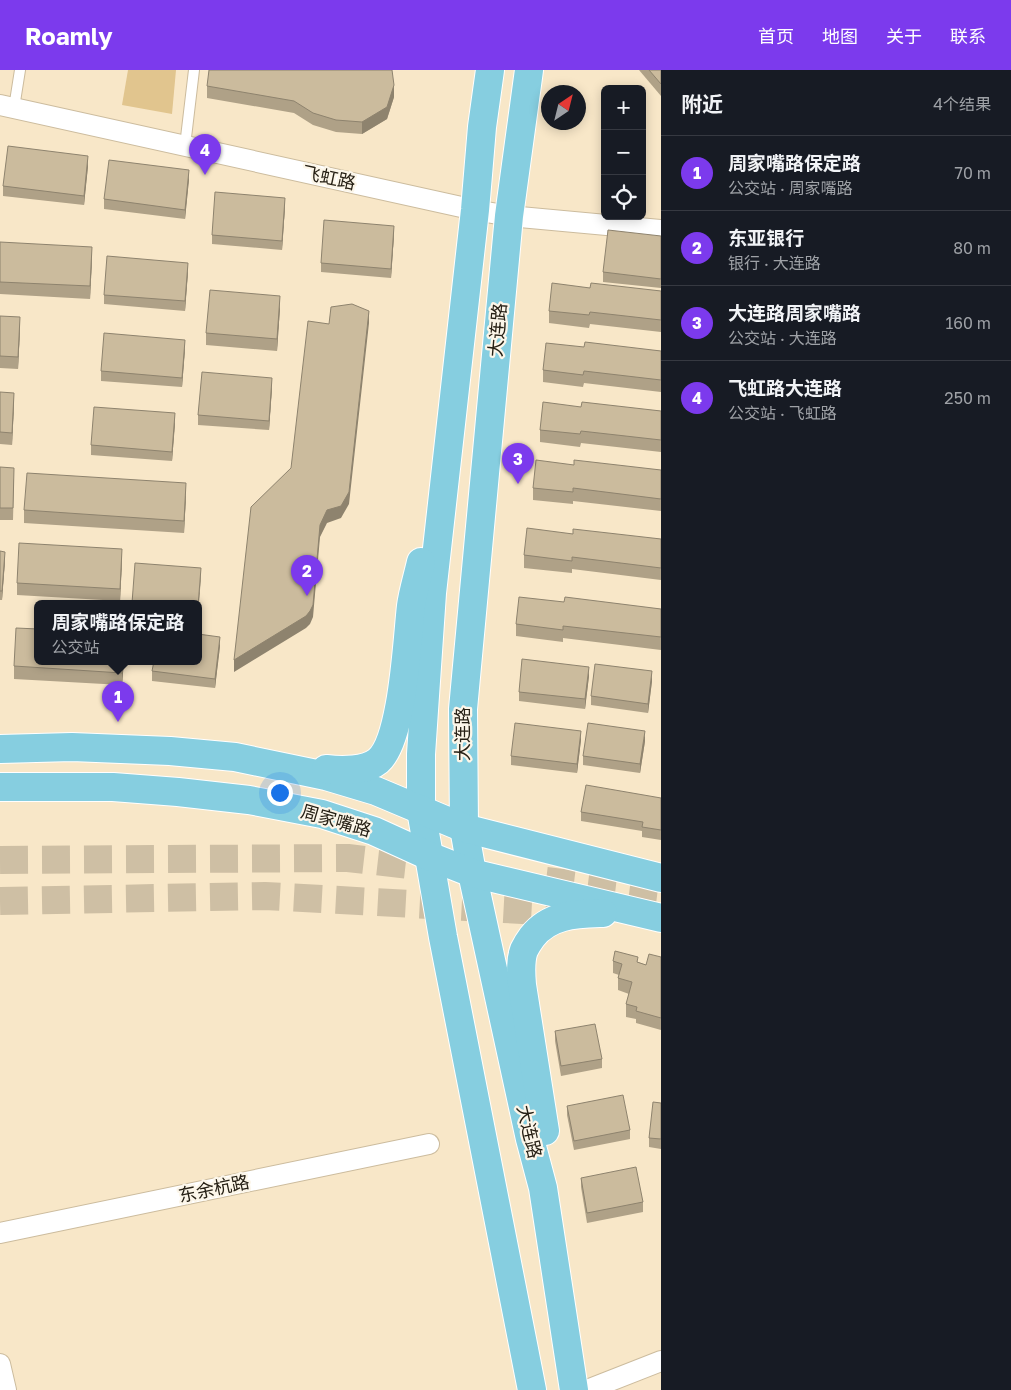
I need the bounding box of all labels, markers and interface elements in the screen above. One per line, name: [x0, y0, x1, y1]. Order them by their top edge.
text: Roamly: [25, 21, 113, 50]
text: 首页: [758, 25, 794, 47]
text: 地图: [822, 25, 858, 47]
text: 关于: [886, 25, 922, 47]
text: 联系: [950, 25, 986, 47]
north arrow: [541, 85, 586, 130]
map controls: [601, 85, 646, 220]
button: +: [601, 85, 646, 130]
text: 附近: [681, 91, 723, 117]
text: 4个结果: [933, 94, 991, 114]
button: −: [601, 130, 646, 175]
pin: 4: [189, 134, 221, 175]
text: 周家嘴路保定路: [728, 151, 861, 174]
street label: 飞虹路: [301, 161, 358, 193]
text: 1: [693, 163, 701, 183]
text: 70 m: [954, 163, 991, 183]
button: locate: [601, 175, 646, 220]
text: 公交站 · 周家嘴路: [728, 178, 853, 198]
text: 东亚银行: [728, 226, 804, 249]
text: 2: [692, 238, 702, 258]
text: 80 m: [953, 238, 991, 258]
text: 银行 · 大连路: [728, 253, 821, 273]
text: 大连路周家嘴路: [728, 301, 861, 324]
street label: 大连路: [484, 302, 510, 358]
text: 3: [692, 313, 702, 333]
text: 160 m: [945, 313, 991, 333]
text: 公交站 · 大连路: [728, 328, 837, 348]
text: 飞虹路大连路: [728, 376, 842, 399]
text: 4: [692, 388, 702, 408]
text: 250 m: [944, 388, 991, 408]
text: 公交站 · 飞虹路: [728, 403, 837, 423]
pin: 3: [502, 443, 534, 484]
pin: 2: [291, 555, 323, 596]
popup: [34, 600, 202, 665]
text: 周家嘴路保定路: [51, 610, 185, 633]
text: 公交站: [51, 637, 100, 657]
pin: 1: [102, 681, 134, 722]
street label: 大连路: [451, 707, 473, 761]
your location: [267, 780, 293, 806]
street label: 周家嘴路: [299, 800, 374, 841]
street label: 大连路: [513, 1103, 547, 1161]
street label: 东余杭路: [176, 1170, 251, 1206]

